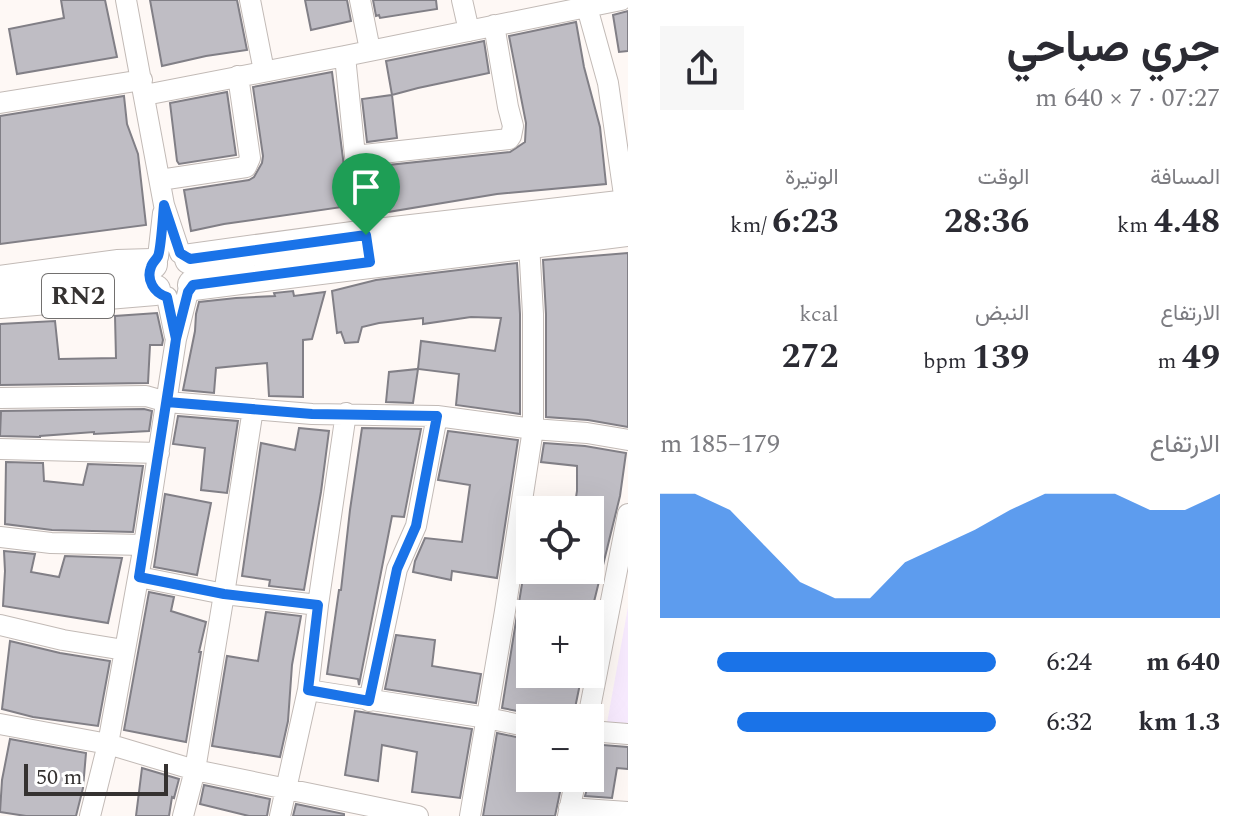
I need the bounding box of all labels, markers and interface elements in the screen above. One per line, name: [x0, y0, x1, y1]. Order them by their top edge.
text: جري صباحي: [1006, 14, 1220, 81]
button: share: [660, 26, 744, 110]
text: 07:27 · 7 × 640 m: [1035, 78, 1220, 118]
pin: [332, 153, 400, 235]
text: الوتيرة: [785, 161, 839, 194]
text: الوقت: [978, 161, 1029, 194]
text: المسافة: [1150, 161, 1220, 194]
icon: arrive: [344, 165, 388, 209]
text: 6:23: [772, 196, 839, 248]
text: 28:36: [944, 196, 1029, 248]
text: 4.48: [1154, 196, 1220, 248]
text: /km: [730, 209, 772, 242]
text: km: [1117, 209, 1154, 242]
road number: RN2: [42, 274, 114, 318]
text: النبض: [975, 297, 1029, 330]
text: الارتفاع: [1160, 297, 1220, 330]
text: kcal: [799, 298, 839, 331]
text: 272: [781, 331, 839, 383]
text: 139: [972, 332, 1029, 384]
text: 49: [1182, 332, 1220, 384]
text: bpm: [923, 345, 972, 378]
text: m: [1157, 345, 1182, 378]
text: 179–185 m: [660, 424, 780, 464]
text: الارتفاع: [1149, 424, 1220, 464]
map controls: [516, 496, 604, 792]
button: locate: [516, 496, 604, 584]
button: +: [516, 600, 604, 688]
text: 6:24: [1046, 642, 1092, 682]
text: 640 m: [1146, 642, 1220, 682]
text: 6:32: [1046, 702, 1092, 742]
text: 1.3 km: [1138, 702, 1220, 742]
button: −: [516, 704, 604, 792]
scale bar: [24, 760, 168, 796]
text: 50 m: [36, 761, 82, 794]

